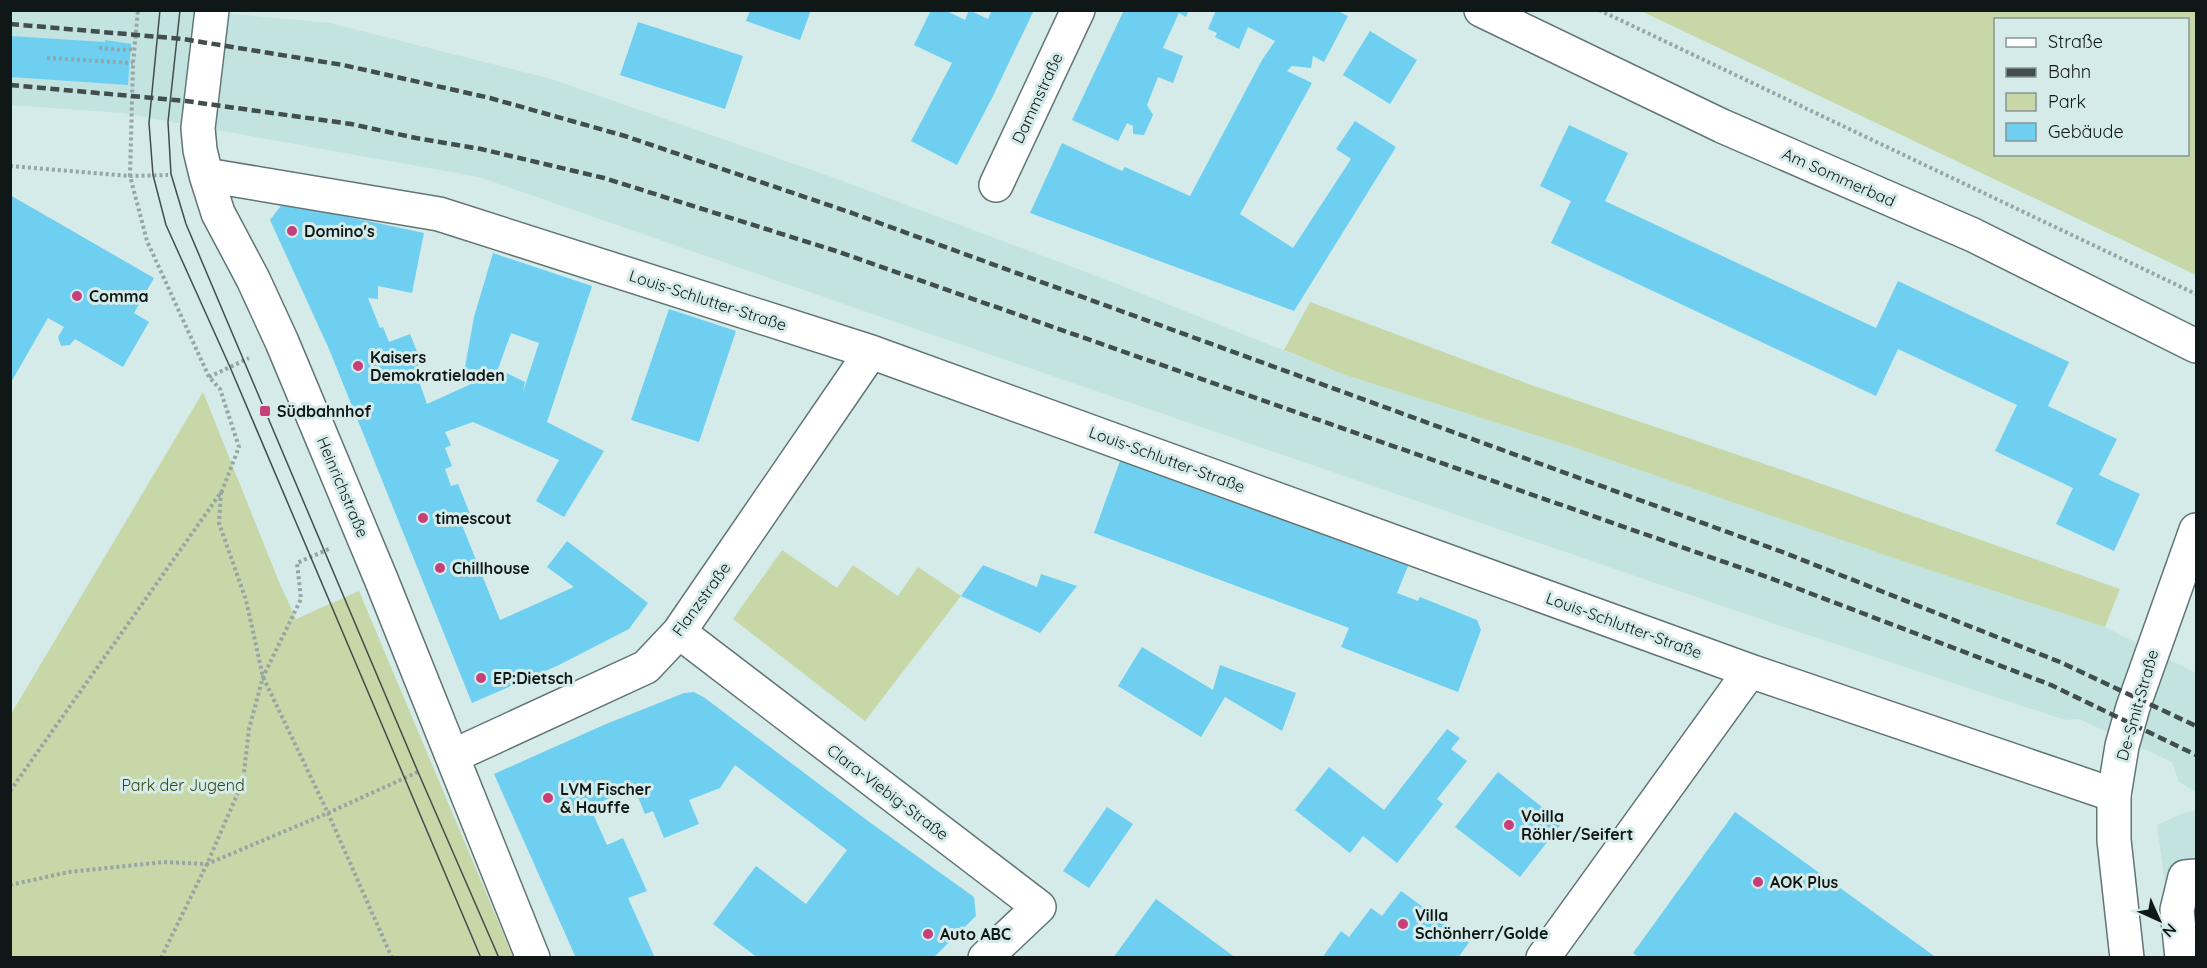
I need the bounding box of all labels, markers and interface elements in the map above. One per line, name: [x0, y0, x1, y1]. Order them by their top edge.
legend: [1994, 18, 2189, 156]
text: Straße: [2048, 30, 2103, 53]
street label: Dammstraße: [1007, 49, 1067, 147]
text: Bahn: [2048, 60, 2091, 83]
text: Park: [2048, 90, 2086, 113]
text: Gebäude: [2048, 120, 2124, 143]
street label: Am Sommerbad: [1779, 143, 1899, 211]
place label: Domino's: [304, 221, 375, 241]
marker: Domino's: [285, 224, 299, 238]
street label: Louis-Schlutter-Straße: [627, 265, 789, 335]
place label: Comma: [89, 286, 149, 306]
marker: Comma: [70, 289, 84, 303]
place label: Kaisers Demokratieladen: [370, 347, 505, 385]
marker: Kaisers Demokratieladen: [351, 359, 365, 373]
place label: Südbahnhof: [277, 401, 371, 421]
marker: Südbahnhof: [258, 404, 272, 418]
street label: Louis-Schlutter-Straße: [1086, 421, 1248, 497]
street label: Heinrichstraße: [313, 434, 373, 540]
place label: timescout: [435, 508, 511, 528]
marker: timescout: [416, 511, 430, 525]
place label: Chillhouse: [452, 558, 530, 578]
street label: Flanzstraße: [667, 558, 735, 640]
marker: Chillhouse: [433, 561, 447, 575]
street label: Louis-Schlutter-Straße: [1543, 587, 1705, 663]
street label: De-Smit-Straße: [2112, 647, 2162, 763]
place label: EP:Dietsch: [493, 668, 573, 688]
marker: EP:Dietsch: [474, 671, 488, 685]
street label: Clara-Viebig-Straße: [823, 740, 953, 844]
park label: Park der Jugend: [121, 775, 245, 795]
place label: LVM Fischer & Hauffe: [560, 779, 651, 817]
marker: LVM Fischer & Hauffe: [541, 791, 555, 805]
place label: Voilla Röhler/Seifert: [1521, 806, 1633, 844]
marker: Voilla Röhler/Seifert: [1502, 818, 1516, 832]
place label: AOK Plus: [1770, 872, 1839, 892]
marker: AOK Plus: [1751, 875, 1765, 889]
north arrow: [2129, 890, 2189, 950]
place label: Villa Schönherr/Golde: [1415, 905, 1548, 943]
marker: Villa Schönherr/Golde: [1396, 917, 1410, 931]
text: N: [2158, 919, 2181, 942]
place label: Auto ABC: [940, 924, 1011, 944]
marker: Auto ABC: [921, 927, 935, 941]

